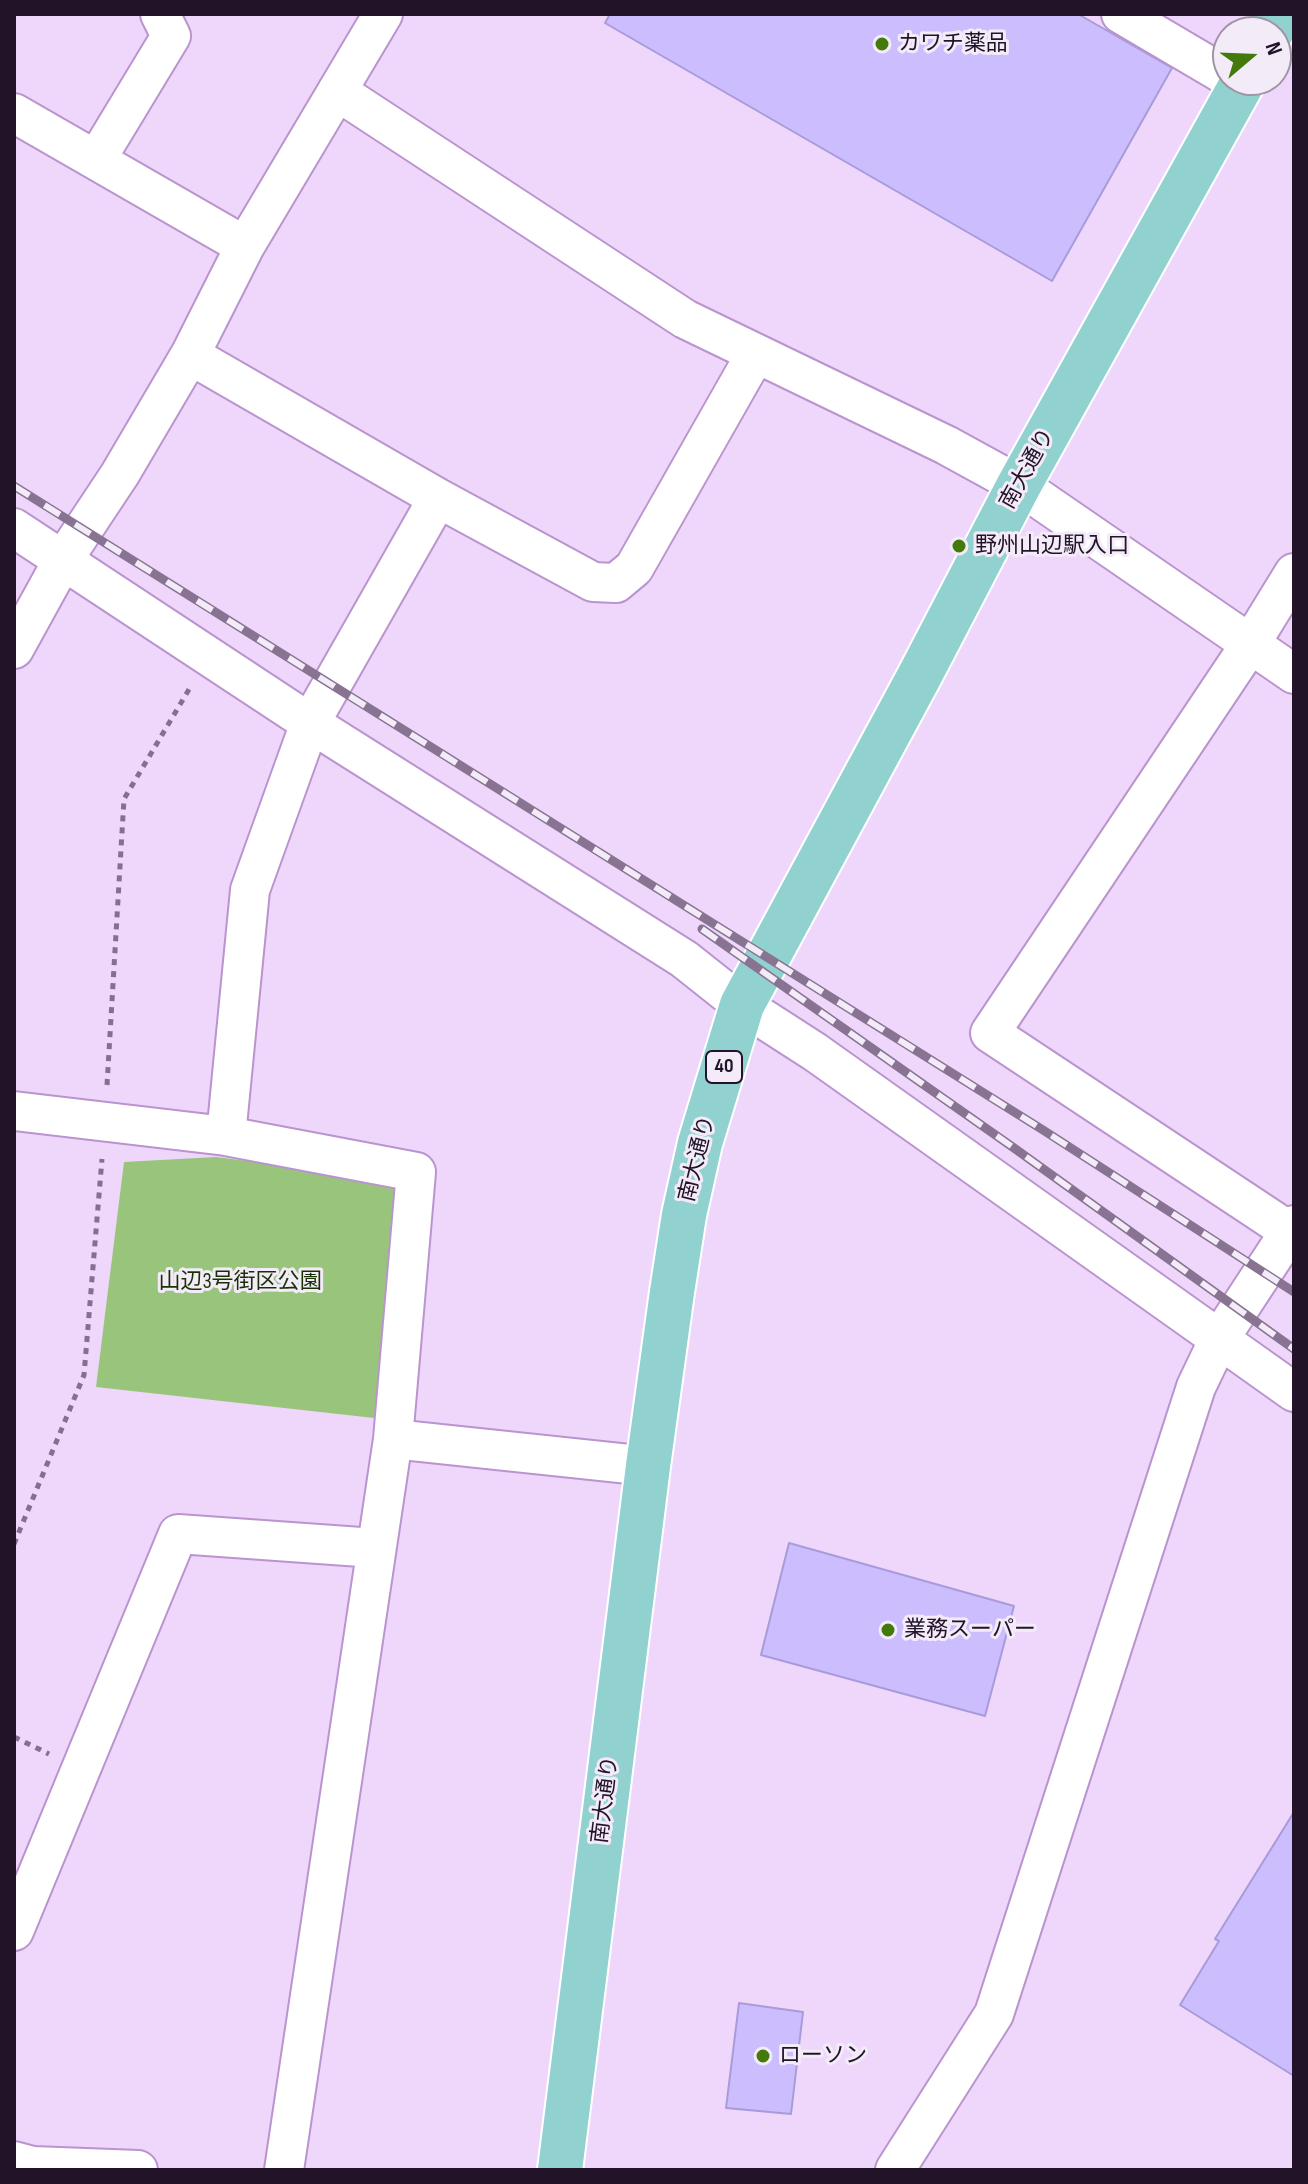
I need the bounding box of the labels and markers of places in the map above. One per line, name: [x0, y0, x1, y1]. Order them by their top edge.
place label: カワチ薬品: [898, 31, 1008, 57]
marker: カワチ薬品: [873, 35, 891, 53]
place label: 野州山辺駅入口: [975, 533, 1129, 559]
marker: 野州山辺駅入口: [950, 537, 968, 555]
place label: 業務スーパー: [904, 1617, 1036, 1643]
marker: 業務スーパー: [879, 1621, 897, 1639]
place label: ローソン: [779, 2043, 867, 2069]
marker: ローソン: [754, 2047, 772, 2065]

